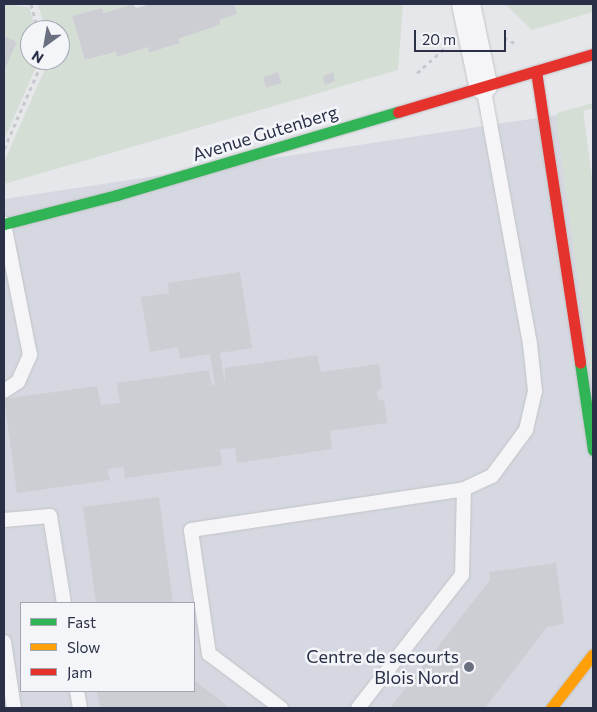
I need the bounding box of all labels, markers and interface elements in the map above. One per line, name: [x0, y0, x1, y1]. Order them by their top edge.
north arrow: [20, 20, 70, 70]
scale bar: [417, 20, 510, 52]
text: 20 m: [422, 30, 456, 48]
text: N: [28, 47, 46, 67]
street label: Avenue Gutenberg: [190, 101, 340, 165]
legend: [20, 602, 195, 692]
text: Fast: [67, 613, 96, 631]
text: Slow: [67, 638, 100, 656]
place label: Centre de secourts Blois Nord: [306, 646, 459, 689]
marker: Centre de secourts Blois Nord: [463, 661, 475, 673]
text: Jam: [67, 663, 92, 681]

